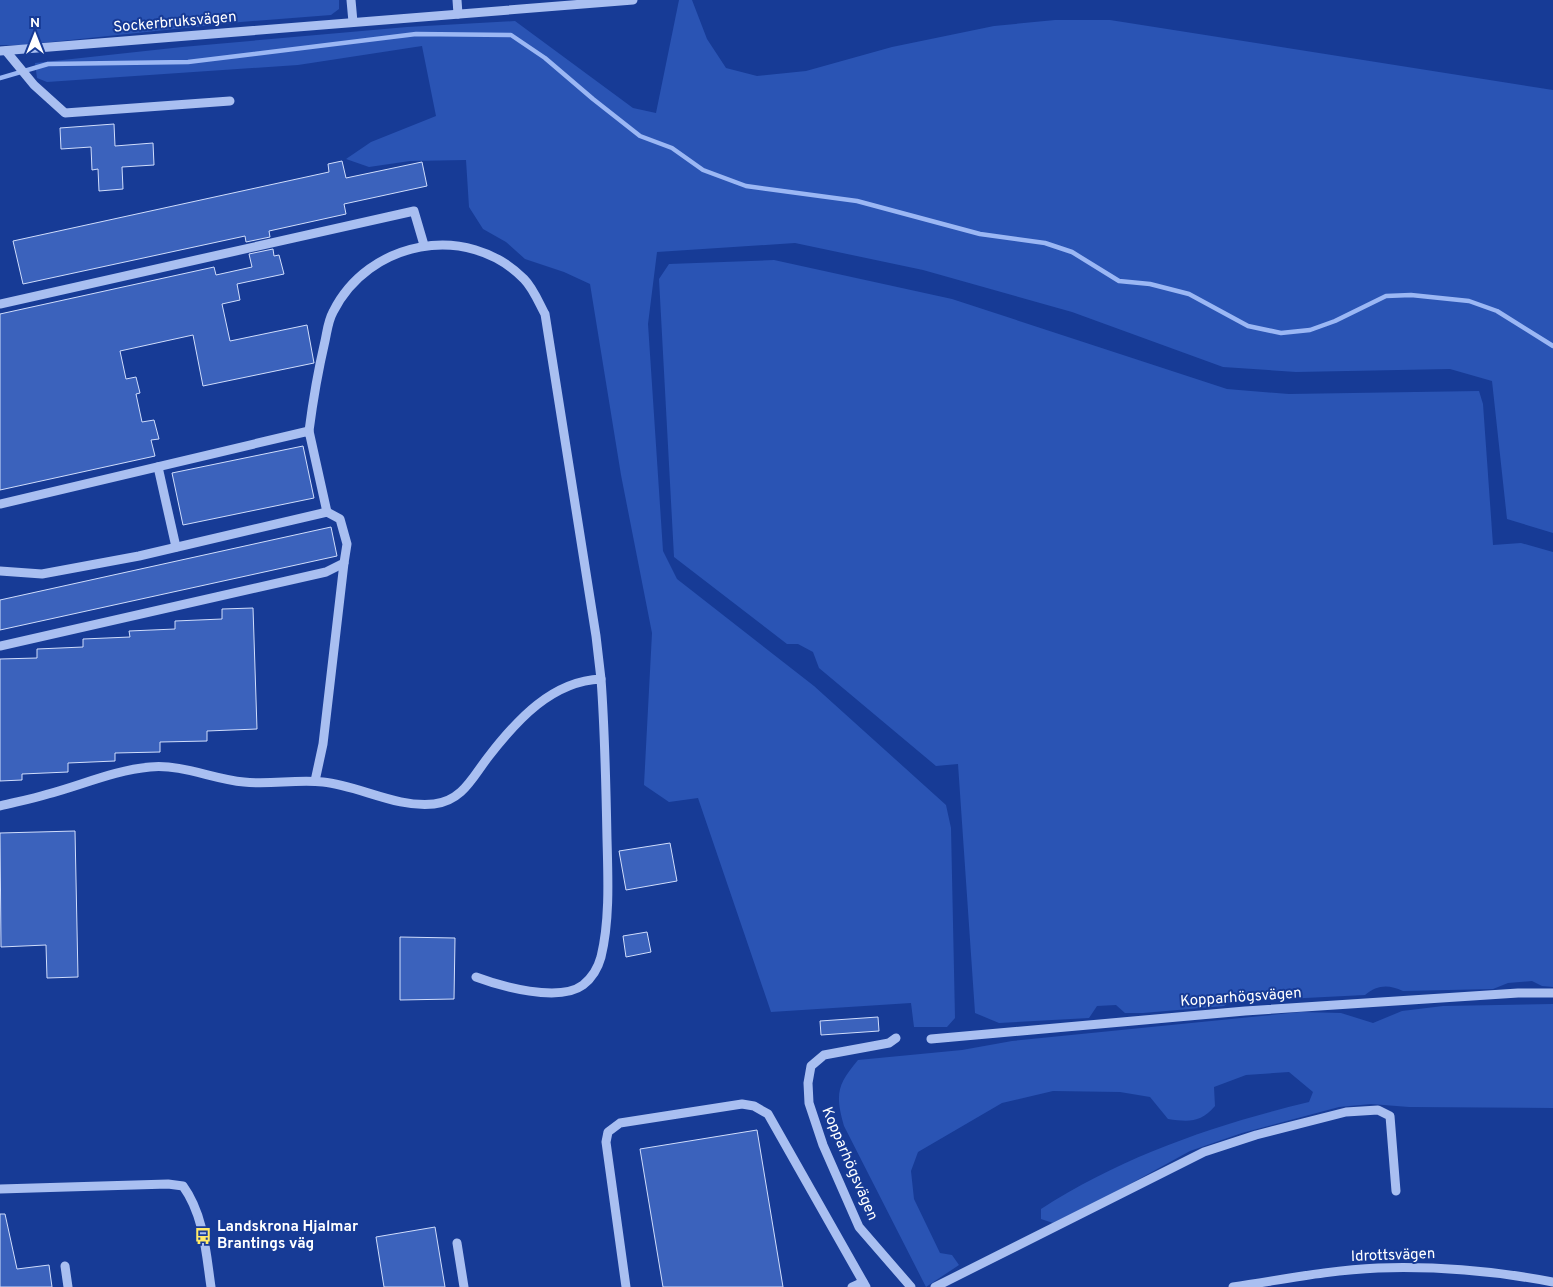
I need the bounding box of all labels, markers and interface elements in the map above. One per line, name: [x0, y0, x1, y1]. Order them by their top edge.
street label: Sockerbruksvägen: [113, 8, 237, 38]
north arrow: [10, 10, 60, 60]
text: N: [30, 15, 40, 32]
street label: Kopparhögsvägen: [1180, 984, 1302, 1012]
street label: Kopparhögsvägen: [816, 1104, 882, 1224]
place label: Landskrona Hjalmar Brantings väg: [217, 1218, 359, 1254]
bus stop icon: Landskrona Hjalmar Brantings väg: [193, 1226, 213, 1246]
street label: Idrottsvägen: [1350, 1245, 1436, 1267]

